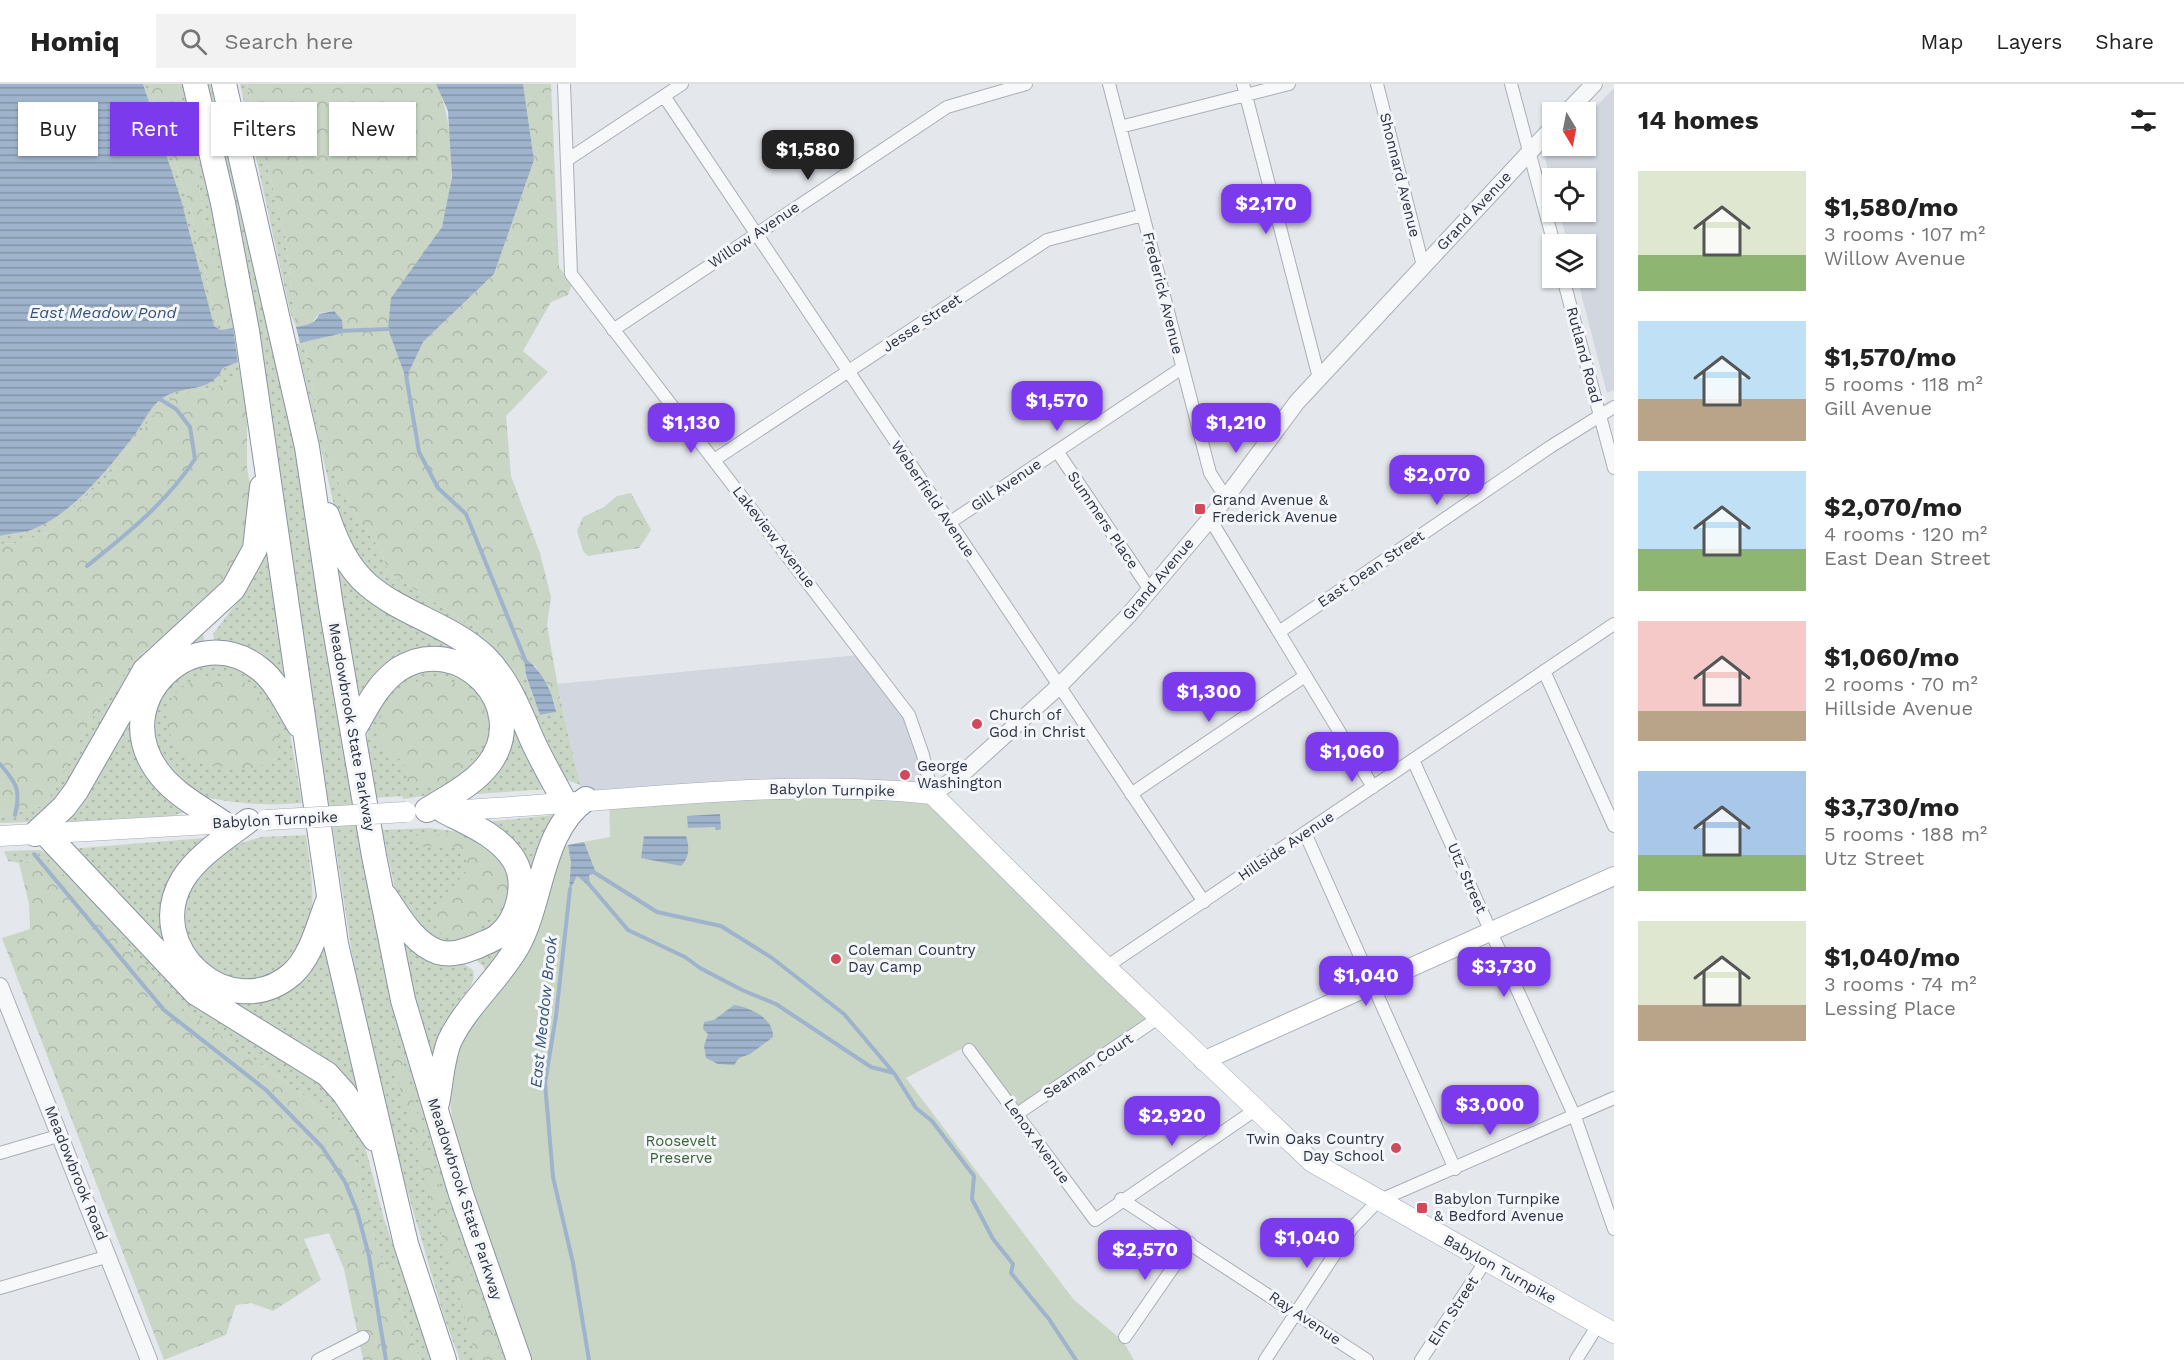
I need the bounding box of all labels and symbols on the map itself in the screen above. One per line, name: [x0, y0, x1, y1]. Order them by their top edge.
north arrow: [1542, 102, 1596, 156]
street label: Shonnard Avenue: [1376, 111, 1424, 239]
pin: $1,580: [759, 130, 857, 181]
street label: Grand Avenue: [1433, 168, 1515, 254]
pin: $2,170: [1217, 184, 1315, 235]
street label: Willow Avenue: [705, 198, 803, 272]
street label: Frederick Avenue: [1139, 230, 1187, 356]
street label: Jesse Street: [879, 289, 966, 356]
water label: East Meadow Pond: [30, 303, 178, 322]
street label: Rutland Road: [1563, 305, 1605, 405]
pin: $1,570: [1008, 381, 1106, 432]
pin: $1,130: [642, 403, 740, 454]
pin: $1,210: [1187, 403, 1285, 454]
street label: Weberfield Avenue: [887, 437, 979, 561]
street label: Gill Avenue: [967, 455, 1045, 515]
pin: $2,070: [1388, 455, 1486, 506]
street label: Summers Place: [1064, 468, 1142, 572]
street label: Lakeview Avenue: [729, 483, 819, 591]
place label: Grand Avenue & Frederick Avenue: [1212, 491, 1337, 526]
marker: Grand Avenue & Frederick Avenue: [1193, 502, 1207, 516]
street label: East Dean Street: [1314, 526, 1428, 611]
street label: Grand Avenue: [1118, 534, 1198, 624]
street label: Meadowbrook State Parkway: [325, 621, 379, 833]
pin: $1,300: [1160, 672, 1258, 723]
place label: Church of God in Christ: [989, 706, 1086, 741]
marker: Church of God in Christ: [970, 717, 984, 731]
pin: $1,060: [1303, 732, 1401, 783]
place label: George Washington: [917, 757, 1002, 792]
marker: George Washington: [898, 768, 912, 782]
street label: Babylon Turnpike: [769, 780, 895, 800]
street label: Hillside Avenue: [1235, 807, 1337, 885]
street label: Babylon Turnpike: [212, 808, 338, 832]
street label: Utz Street: [1443, 840, 1491, 917]
water label: East Meadow Brook: [526, 934, 561, 1089]
place label: Coleman Country Day Camp: [848, 941, 976, 976]
pin: $3,730: [1455, 947, 1553, 998]
marker: Coleman Country Day Camp: [829, 952, 843, 966]
pin: $1,040: [1317, 956, 1415, 1007]
street label: Seaman Court: [1040, 1029, 1137, 1103]
pin: $3,000: [1441, 1085, 1539, 1136]
street label: Lenox Avenue: [1000, 1095, 1074, 1187]
street label: Meadowbrook State Parkway: [424, 1096, 506, 1303]
pin: $2,920: [1123, 1096, 1221, 1147]
street label: Meadowbrook Road: [41, 1103, 111, 1243]
place label: Twin Oaks Country Day School: [1246, 1130, 1384, 1165]
park label: Roosevelt Preserve: [645, 1132, 717, 1167]
marker: Twin Oaks Country Day School: [1389, 1141, 1403, 1155]
place label: Babylon Turnpike & Bedford Avenue: [1434, 1190, 1564, 1225]
marker: Babylon Turnpike & Bedford Avenue: [1415, 1201, 1429, 1215]
pin: $1,040: [1258, 1218, 1356, 1269]
pin: $2,570: [1096, 1230, 1194, 1281]
street label: Babylon Turnpike: [1441, 1231, 1559, 1307]
street label: Elm Street: [1424, 1272, 1482, 1349]
street label: Ray Avenue: [1266, 1287, 1344, 1349]

